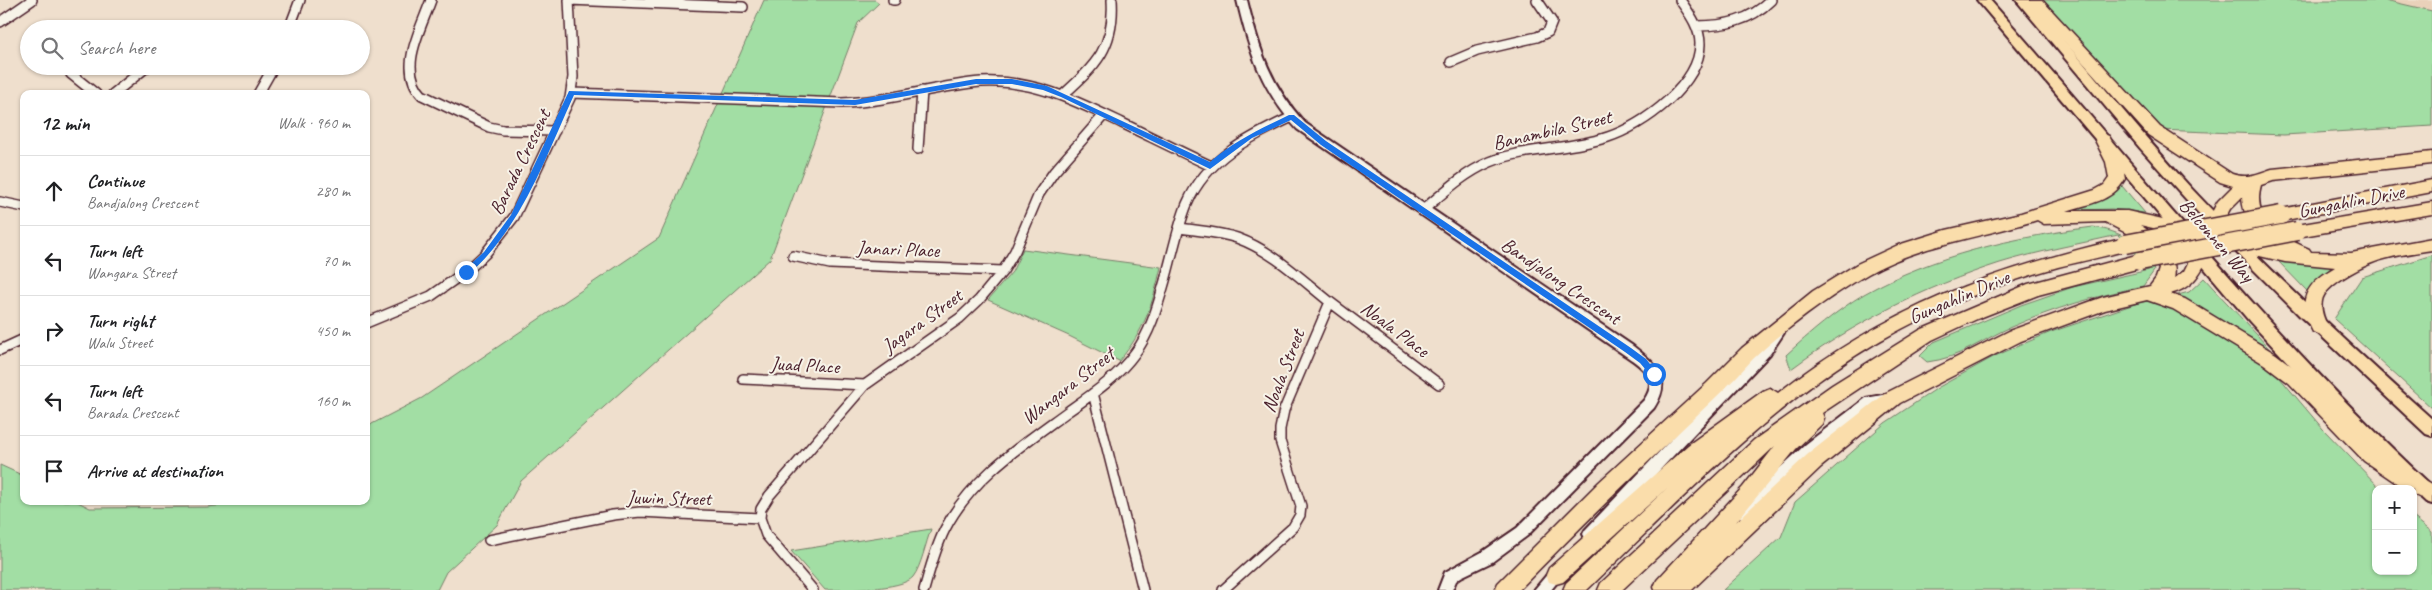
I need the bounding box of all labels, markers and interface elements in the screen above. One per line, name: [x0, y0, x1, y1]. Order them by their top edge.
search box: [20, 20, 370, 75]
icon: search: [38, 34, 66, 62]
text: Search here: [78, 36, 155, 60]
street label: Barada Crescent: [484, 103, 557, 219]
street label: Banambila Street: [1490, 104, 1616, 156]
text: 12 min: [40, 110, 90, 136]
text: Walk · 960 m: [278, 113, 350, 133]
text: Continue: [87, 169, 144, 193]
icon: ahead: [40, 177, 68, 205]
street label: Gungahlin Drive: [2296, 178, 2407, 223]
text: 280 m: [316, 181, 350, 201]
text: Bandjalong Crescent: [87, 193, 198, 213]
street label: Belconnen Way: [2174, 193, 2262, 289]
street label: Bandjalong Crescent: [1496, 232, 1628, 332]
street label: Janari Place: [855, 235, 941, 263]
text: Turn left: [87, 239, 142, 263]
icon: left: [40, 247, 68, 275]
text: 70 m: [323, 251, 350, 271]
route end: [455, 261, 478, 284]
text: Wangara Street: [87, 263, 176, 283]
street label: Gungahlin Drive: [1905, 264, 2015, 329]
street label: Jagara Street: [876, 282, 969, 359]
street label: Noala Place: [1356, 295, 1435, 364]
text: Turn right: [87, 309, 154, 333]
icon: right: [40, 317, 68, 345]
text: 450 m: [316, 321, 350, 341]
street label: Noala Street: [1256, 324, 1311, 416]
text: Walu Street: [87, 333, 153, 353]
street label: Wangara Street: [1017, 340, 1122, 430]
street label: Juad Place: [769, 351, 842, 379]
route start: [1643, 363, 1666, 386]
text: Turn left: [87, 379, 142, 403]
icon: left: [40, 387, 68, 415]
text: 160 m: [316, 391, 350, 411]
text: Barada Crescent: [87, 403, 179, 423]
icon: arrive: [40, 457, 68, 485]
text: Arrive at destination: [87, 459, 223, 483]
street label: Juwin Street: [626, 485, 714, 511]
map controls: [2372, 485, 2417, 575]
button: +: [2372, 485, 2417, 530]
button: −: [2372, 530, 2417, 575]

